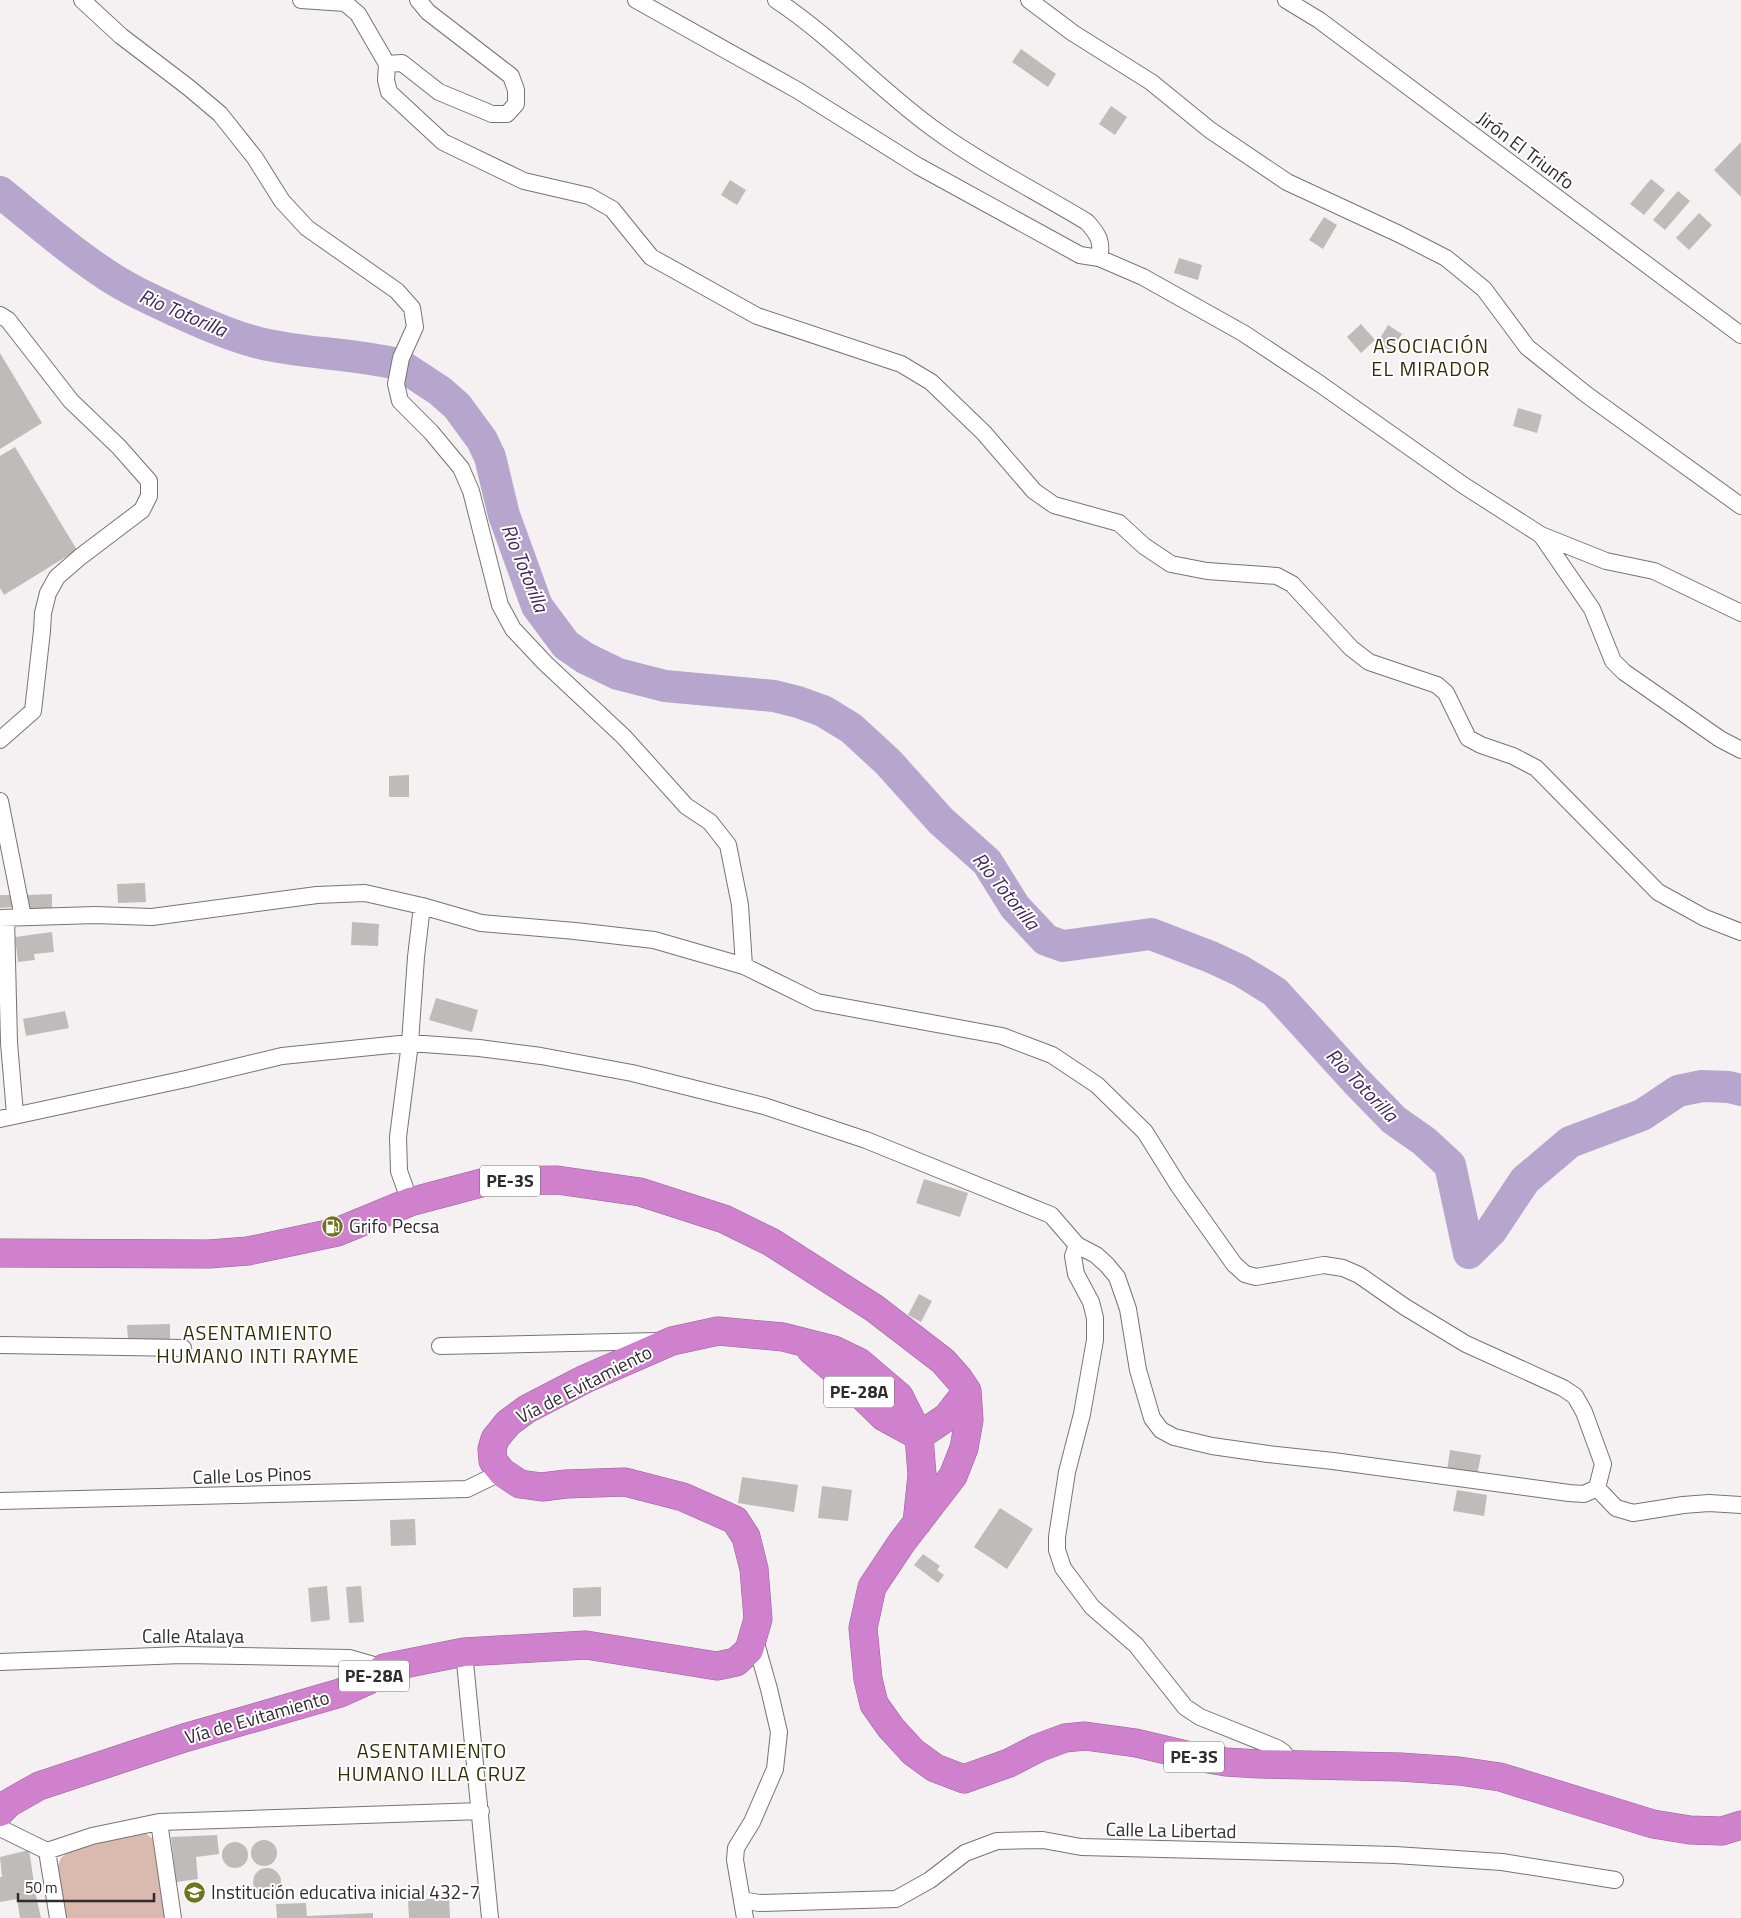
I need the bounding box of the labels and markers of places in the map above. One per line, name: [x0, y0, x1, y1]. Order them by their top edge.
place label: Grifo Pecsa: [349, 1211, 440, 1240]
fuel station icon: Grifo Pecsa: [321, 1214, 345, 1238]
place label: Institución educativa inicial 432-7: [211, 1877, 480, 1906]
school or university icon: Institución educativa inicial 432-7: [183, 1880, 207, 1904]

